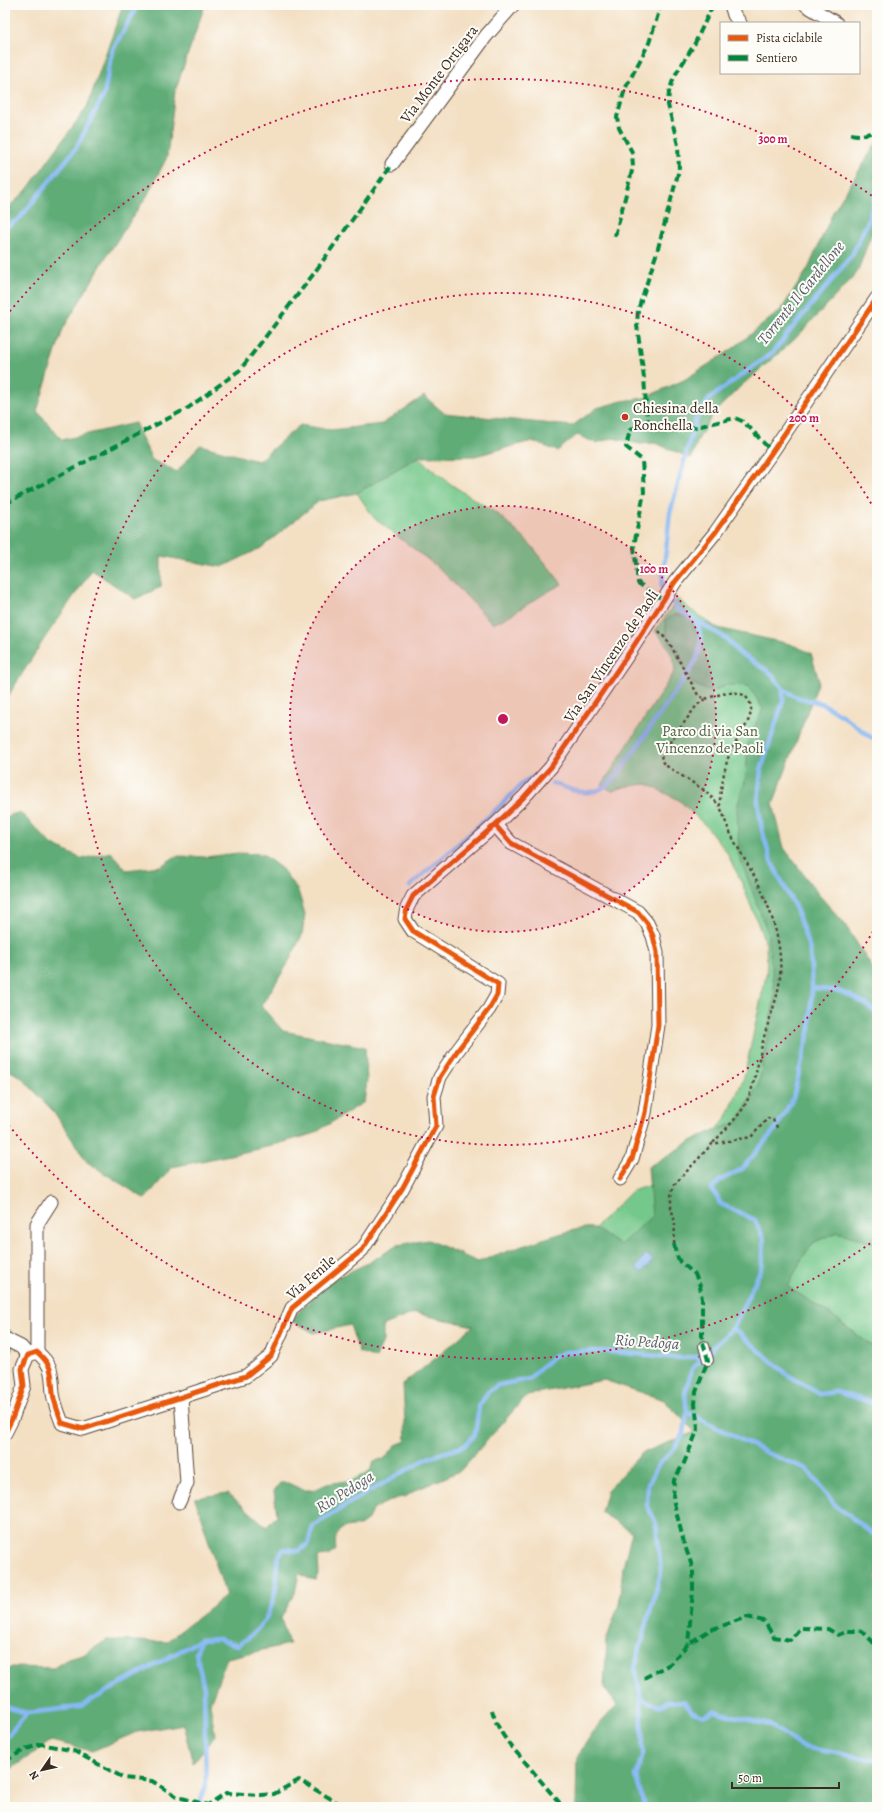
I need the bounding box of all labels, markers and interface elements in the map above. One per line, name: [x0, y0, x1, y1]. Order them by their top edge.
street label: Via Monte Ortigara: [395, 21, 482, 128]
legend: [720, 22, 860, 74]
text: Pista ciclabile: [756, 30, 823, 46]
text: Sentiero: [756, 50, 797, 66]
text: 300 m: [758, 131, 788, 147]
water label: Torrente Il Gardellone: [752, 236, 850, 350]
place label: Chiesina della Ronchella: [633, 398, 719, 435]
text: 200 m: [789, 410, 819, 426]
marker: Chiesina della Ronchella: [620, 412, 630, 422]
text: 100 m: [640, 561, 668, 577]
street label: Via San Vincenzo de Paoli: [559, 586, 663, 727]
centre of rings: [496, 712, 510, 726]
park label: Parco di via San Vincenzo de Paoli: [655, 721, 764, 758]
street label: Via Fenile: [281, 1250, 340, 1305]
water label: Rio Pedoga: [614, 1329, 681, 1355]
water label: Rio Pedoga: [312, 1465, 379, 1518]
north arrow: [22, 1750, 62, 1790]
scale bar: [732, 1764, 839, 1790]
text: N: [26, 1768, 43, 1783]
text: 50 m: [738, 1770, 762, 1786]

